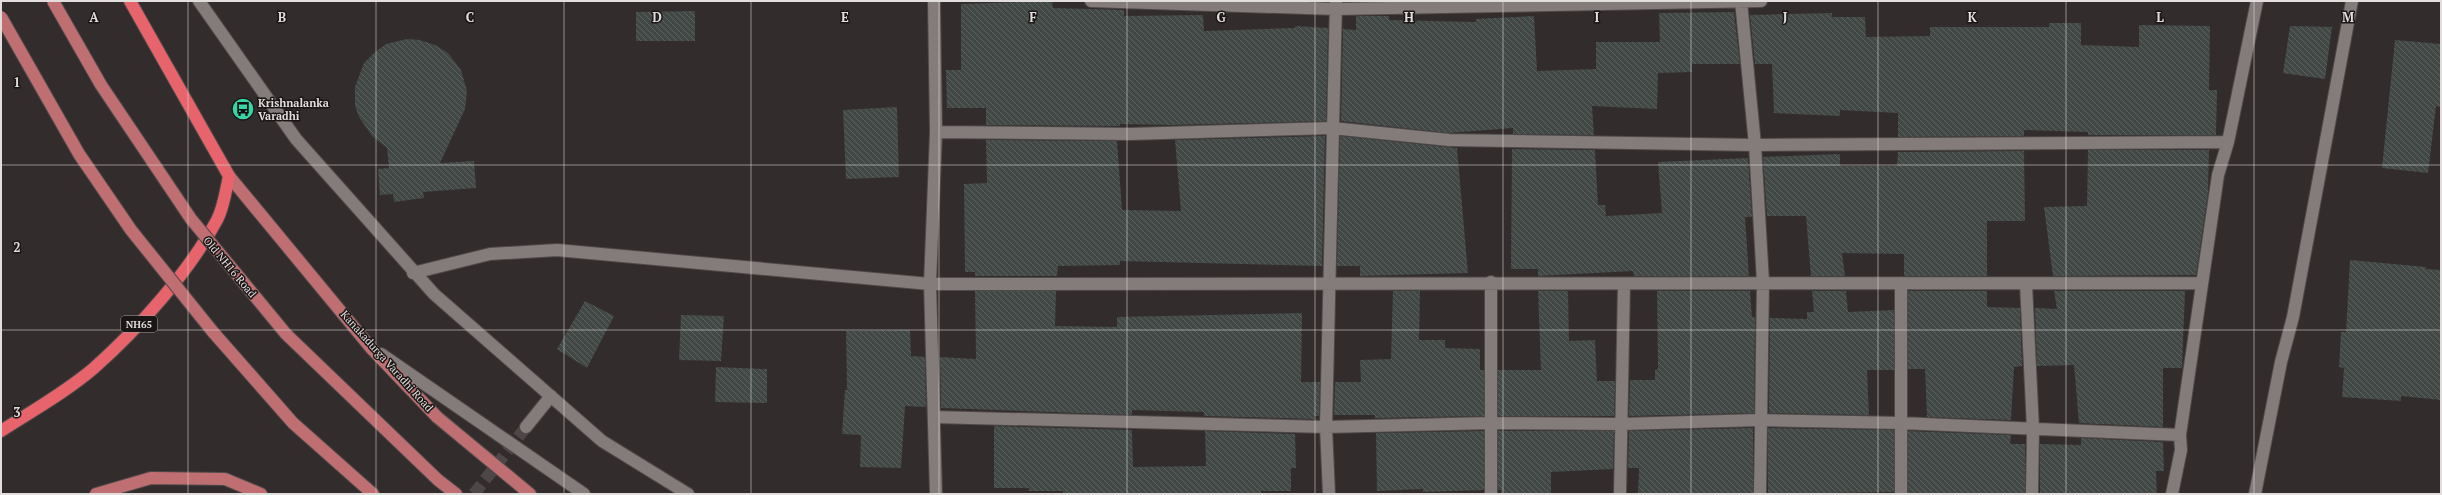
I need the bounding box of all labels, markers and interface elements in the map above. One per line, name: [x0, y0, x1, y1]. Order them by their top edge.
text: A: [89, 8, 99, 26]
text: B: [278, 8, 286, 26]
text: C: [466, 8, 474, 26]
text: D: [652, 8, 662, 26]
text: E: [841, 8, 849, 26]
text: F: [1029, 8, 1037, 26]
text: G: [1216, 8, 1226, 26]
text: H: [1404, 8, 1414, 26]
text: I: [1595, 8, 1600, 26]
text: J: [1783, 8, 1788, 26]
text: K: [1967, 8, 1977, 26]
text: L: [2156, 8, 2164, 26]
text: M: [2342, 8, 2354, 26]
text: 1: [13, 73, 21, 91]
bus stop icon: Krishnalanka Varadhi: [230, 96, 256, 122]
place label: Krishnalanka Varadhi: [258, 96, 329, 123]
street label: Old NH16 Road: [200, 234, 260, 300]
text: 2: [13, 238, 21, 256]
street label: Kanakadurga Varadhi Road: [338, 308, 436, 414]
road number: NH65: [121, 316, 157, 332]
text: 3: [13, 403, 21, 421]

